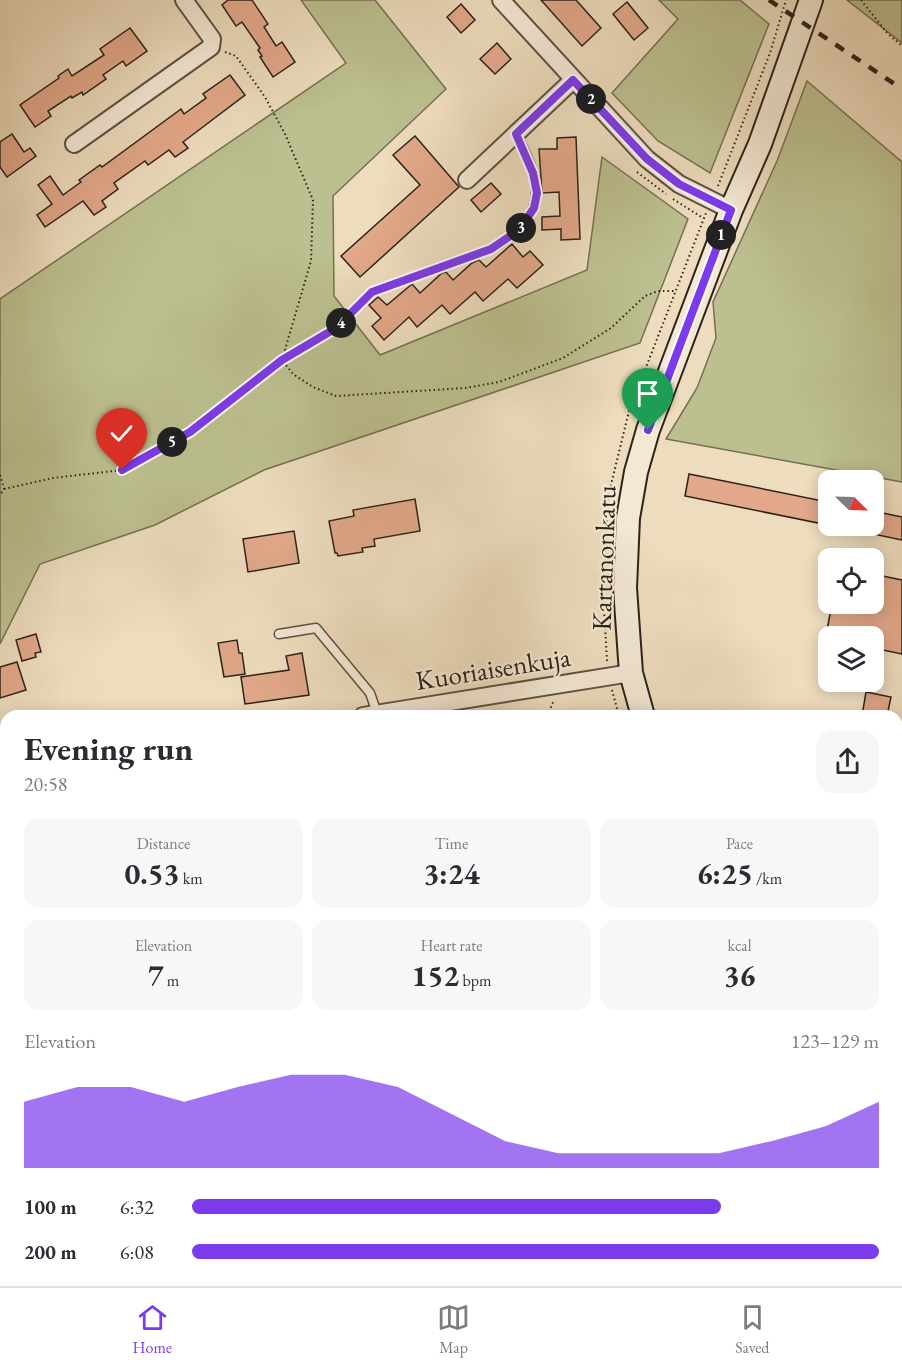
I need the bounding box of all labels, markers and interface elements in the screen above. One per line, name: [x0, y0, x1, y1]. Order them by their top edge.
pin: 2: [576, 84, 606, 114]
text: 2: [587, 88, 595, 109]
pin: 3: [506, 213, 536, 243]
text: 3: [517, 217, 525, 238]
pin: 1: [706, 220, 736, 250]
text: 1: [717, 224, 725, 245]
pin: 4: [326, 308, 356, 338]
text: 4: [337, 312, 345, 333]
pin: [622, 368, 673, 430]
icon: arrive: [631, 377, 664, 410]
pin: [96, 408, 147, 470]
icon: check: [105, 417, 138, 450]
pin: 5: [157, 427, 187, 457]
text: 5: [168, 431, 176, 452]
north arrow: [818, 470, 884, 536]
map controls: [818, 470, 884, 692]
street label: Kartanonkatu: [583, 485, 624, 631]
button: locate: [818, 548, 884, 614]
button: layers: [818, 626, 884, 692]
street label: Kuoriaisenkuja: [413, 639, 573, 698]
text: Evening run: [24, 727, 193, 770]
button: share: [816, 730, 879, 793]
text: 20:58: [24, 771, 67, 797]
text: Distance: [137, 833, 190, 854]
text: Time: [435, 833, 468, 854]
text: Pace: [726, 833, 753, 854]
text: 0.53: [124, 854, 179, 893]
text: 3:24: [423, 854, 480, 893]
text: 6:25: [697, 854, 753, 893]
text: km: [179, 868, 203, 889]
text: /km: [753, 868, 782, 889]
text: Elevation: [135, 935, 192, 956]
text: Heart rate: [420, 935, 483, 956]
text: kcal: [727, 935, 752, 956]
text: 7: [148, 956, 164, 995]
text: 152: [412, 956, 459, 995]
text: 36: [724, 956, 755, 995]
text: m: [164, 970, 179, 991]
text: bpm: [459, 970, 491, 991]
text: Elevation: [24, 1028, 96, 1054]
text: 123–129 m: [791, 1028, 879, 1054]
text: 100 m: [24, 1194, 77, 1220]
text: 6:32: [120, 1194, 154, 1220]
text: 200 m: [24, 1239, 77, 1265]
text: 6:08: [120, 1239, 154, 1265]
tab: Home: [133, 1301, 172, 1358]
tab: Map: [437, 1301, 470, 1358]
tab: Saved: [735, 1301, 769, 1358]

